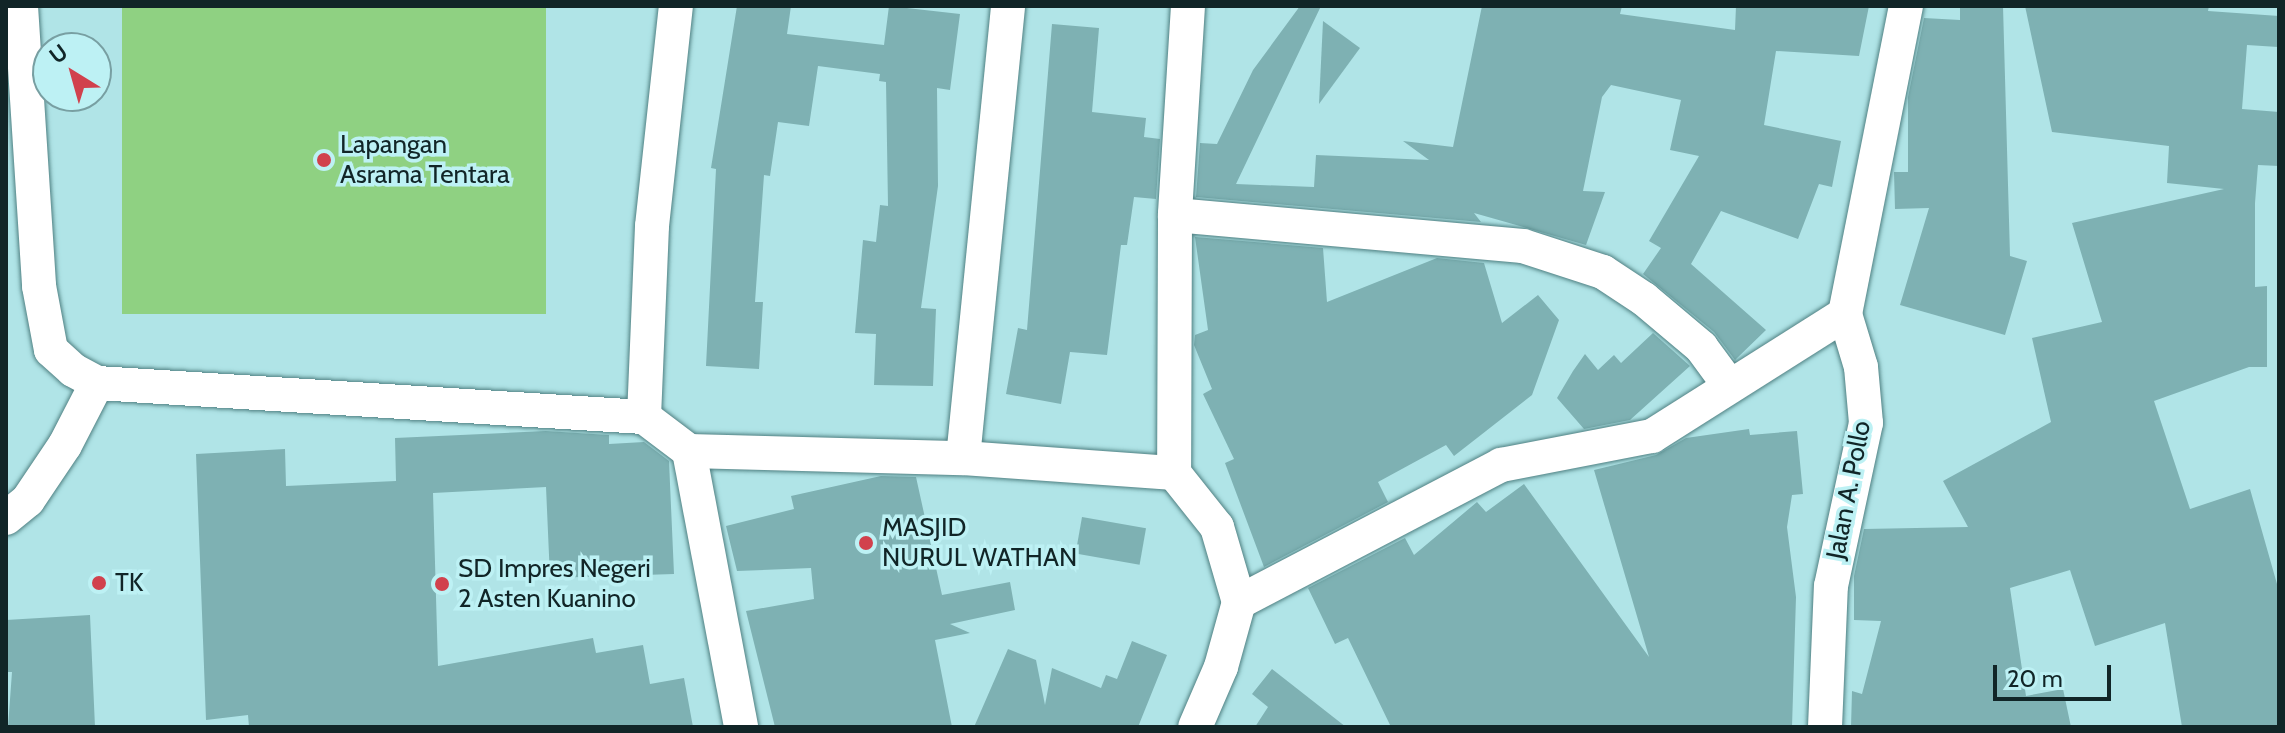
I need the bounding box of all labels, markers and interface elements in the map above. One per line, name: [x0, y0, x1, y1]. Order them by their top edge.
north arrow: [32, 32, 112, 112]
text: U: [44, 39, 73, 70]
place label: Lapangan Asrama Tentara: [340, 129, 510, 190]
marker: Lapangan Asrama Tentara: [315, 151, 333, 169]
street label: Jalan A. Pollo: [1820, 418, 1878, 562]
place label: MASJID NURUL WATHAN: [882, 512, 1077, 574]
marker: MASJID NURUL WATHAN: [857, 534, 875, 552]
place label: SD Impres Negeri 2 Asten Kuanino: [458, 553, 651, 614]
place label: TK: [115, 567, 144, 599]
marker: TK: [90, 574, 108, 592]
marker: SD Impres Negeri 2 Asten Kuanino: [433, 575, 451, 593]
scale bar: [1997, 649, 2115, 699]
text: 20 m: [2007, 664, 2063, 693]

